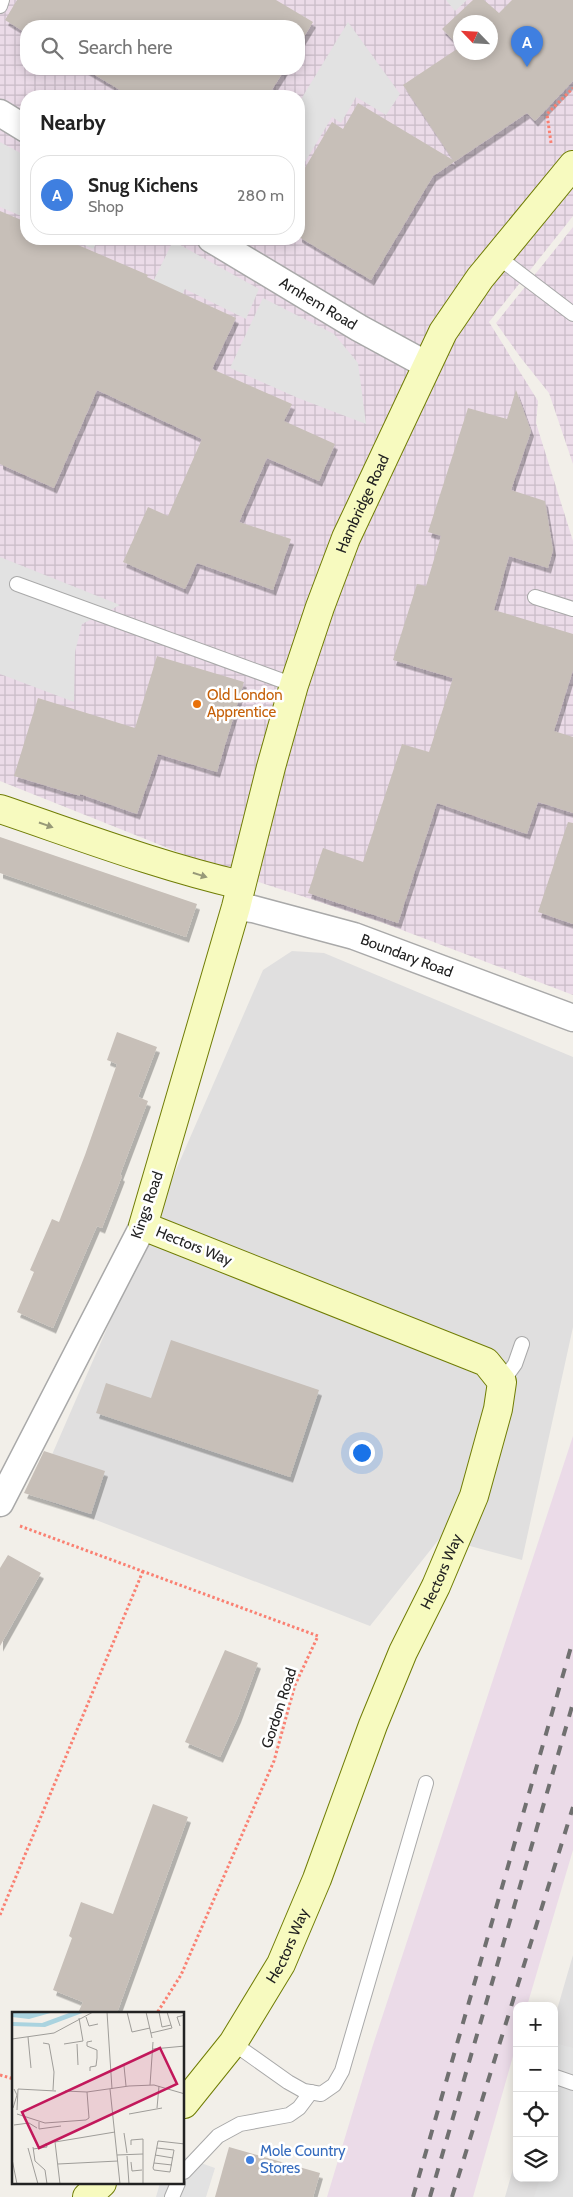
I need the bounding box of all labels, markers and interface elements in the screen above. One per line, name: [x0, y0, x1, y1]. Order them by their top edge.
north arrow: [453, 15, 498, 60]
search box: [20, 20, 305, 75]
pin: A: [511, 26, 543, 67]
icon: search: [38, 34, 66, 62]
text: Search here: [78, 36, 172, 59]
text: Nearby: [40, 110, 106, 135]
text: Snug Kichens: [88, 174, 198, 197]
text: A: [52, 186, 62, 205]
text: 280 m: [237, 186, 284, 205]
text: Shop: [88, 197, 124, 216]
street label: Arnhem Road: [276, 273, 360, 334]
street label: Hambridge Road: [332, 452, 393, 556]
place label: Old London Apprentice: [207, 686, 283, 721]
marker: Old London Apprentice: [191, 698, 203, 710]
one-way arrow: [39, 821, 54, 829]
one-way arrow: [193, 872, 208, 880]
street label: Boundary Road: [358, 930, 455, 981]
street label: Kings Road: [127, 1169, 167, 1241]
street label: Hectors Way: [153, 1223, 235, 1270]
your location: [349, 1440, 375, 1466]
street label: Hectors Way: [417, 1531, 466, 1612]
street label: Gordon Road: [258, 1665, 300, 1751]
street label: Hectors Way: [262, 1905, 313, 1987]
map controls: [513, 2002, 558, 2182]
button: +: [513, 2002, 558, 2047]
inset map: [12, 2012, 185, 2184]
button: −: [513, 2047, 558, 2092]
button: locate: [513, 2092, 558, 2137]
button: layers: [513, 2137, 558, 2182]
place label: Mole Country Stores: [260, 2142, 346, 2177]
marker: Mole Country Stores: [244, 2154, 256, 2166]

